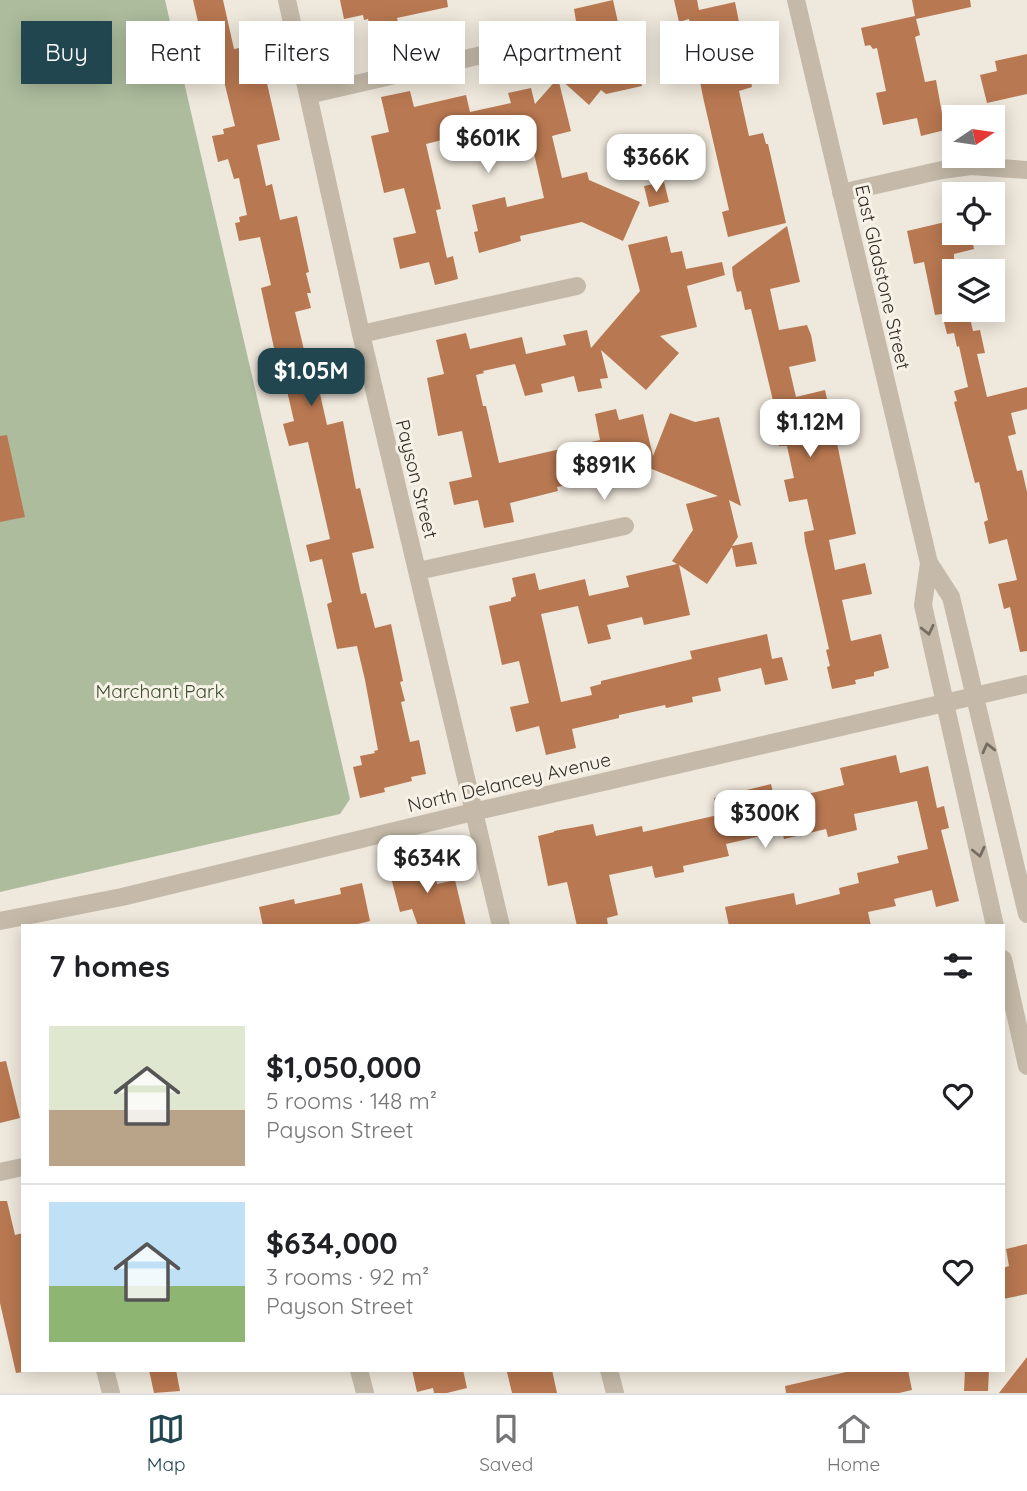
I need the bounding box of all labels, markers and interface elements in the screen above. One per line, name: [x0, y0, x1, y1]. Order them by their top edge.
chip: Buy: [21, 21, 112, 84]
chip: Rent: [126, 21, 225, 84]
chip: Filters: [239, 21, 354, 84]
chip: New: [368, 21, 465, 84]
chip: Apartment: [479, 21, 646, 84]
chip: House: [660, 21, 779, 84]
north arrow: [942, 105, 1004, 168]
map controls: [942, 105, 1005, 322]
pin: $601K: [439, 116, 537, 175]
text: $601K: [456, 123, 520, 152]
pin: $366K: [607, 134, 705, 194]
text: $366K: [623, 142, 689, 171]
street label: East Gladstone Street: [850, 182, 916, 372]
button: locate: [942, 182, 1005, 245]
button: layers: [942, 259, 1005, 322]
pin: $1.05M: [254, 348, 368, 408]
text: $1.05M: [274, 356, 348, 385]
pin: $1.12M: [753, 400, 867, 459]
text: $1.12M: [776, 407, 844, 436]
street label: Payson Street: [391, 417, 443, 541]
pin: $891K: [555, 442, 653, 502]
text: $891K: [572, 450, 636, 479]
one-way arrow: [920, 624, 935, 636]
park label: Marchant Park: [95, 679, 225, 703]
one-way arrow: [982, 742, 997, 754]
street label: North Delancey Avenue: [405, 747, 613, 817]
pin: $300K: [716, 790, 814, 850]
text: $300K: [730, 798, 800, 827]
pin: $634K: [378, 836, 476, 895]
text: $634K: [393, 843, 461, 872]
one-way arrow: [970, 846, 985, 858]
text: 7 homes: [49, 947, 170, 985]
icon: filters: [939, 947, 977, 985]
text: $1,050,000: [266, 1048, 421, 1086]
icon: home: [105, 1054, 189, 1138]
icon: heart: [939, 1077, 977, 1115]
text: 5 rooms · 148 m²: [266, 1086, 437, 1115]
text: Payson Street: [266, 1115, 413, 1144]
text: $634,000: [266, 1224, 398, 1262]
icon: home: [105, 1230, 189, 1314]
icon: heart: [939, 1253, 977, 1291]
text: 3 rooms · 92 m²: [266, 1262, 429, 1291]
text: Payson Street: [266, 1291, 413, 1320]
tab: Map: [147, 1410, 186, 1476]
tab: Saved: [479, 1410, 533, 1476]
tab: Home: [827, 1410, 880, 1476]

